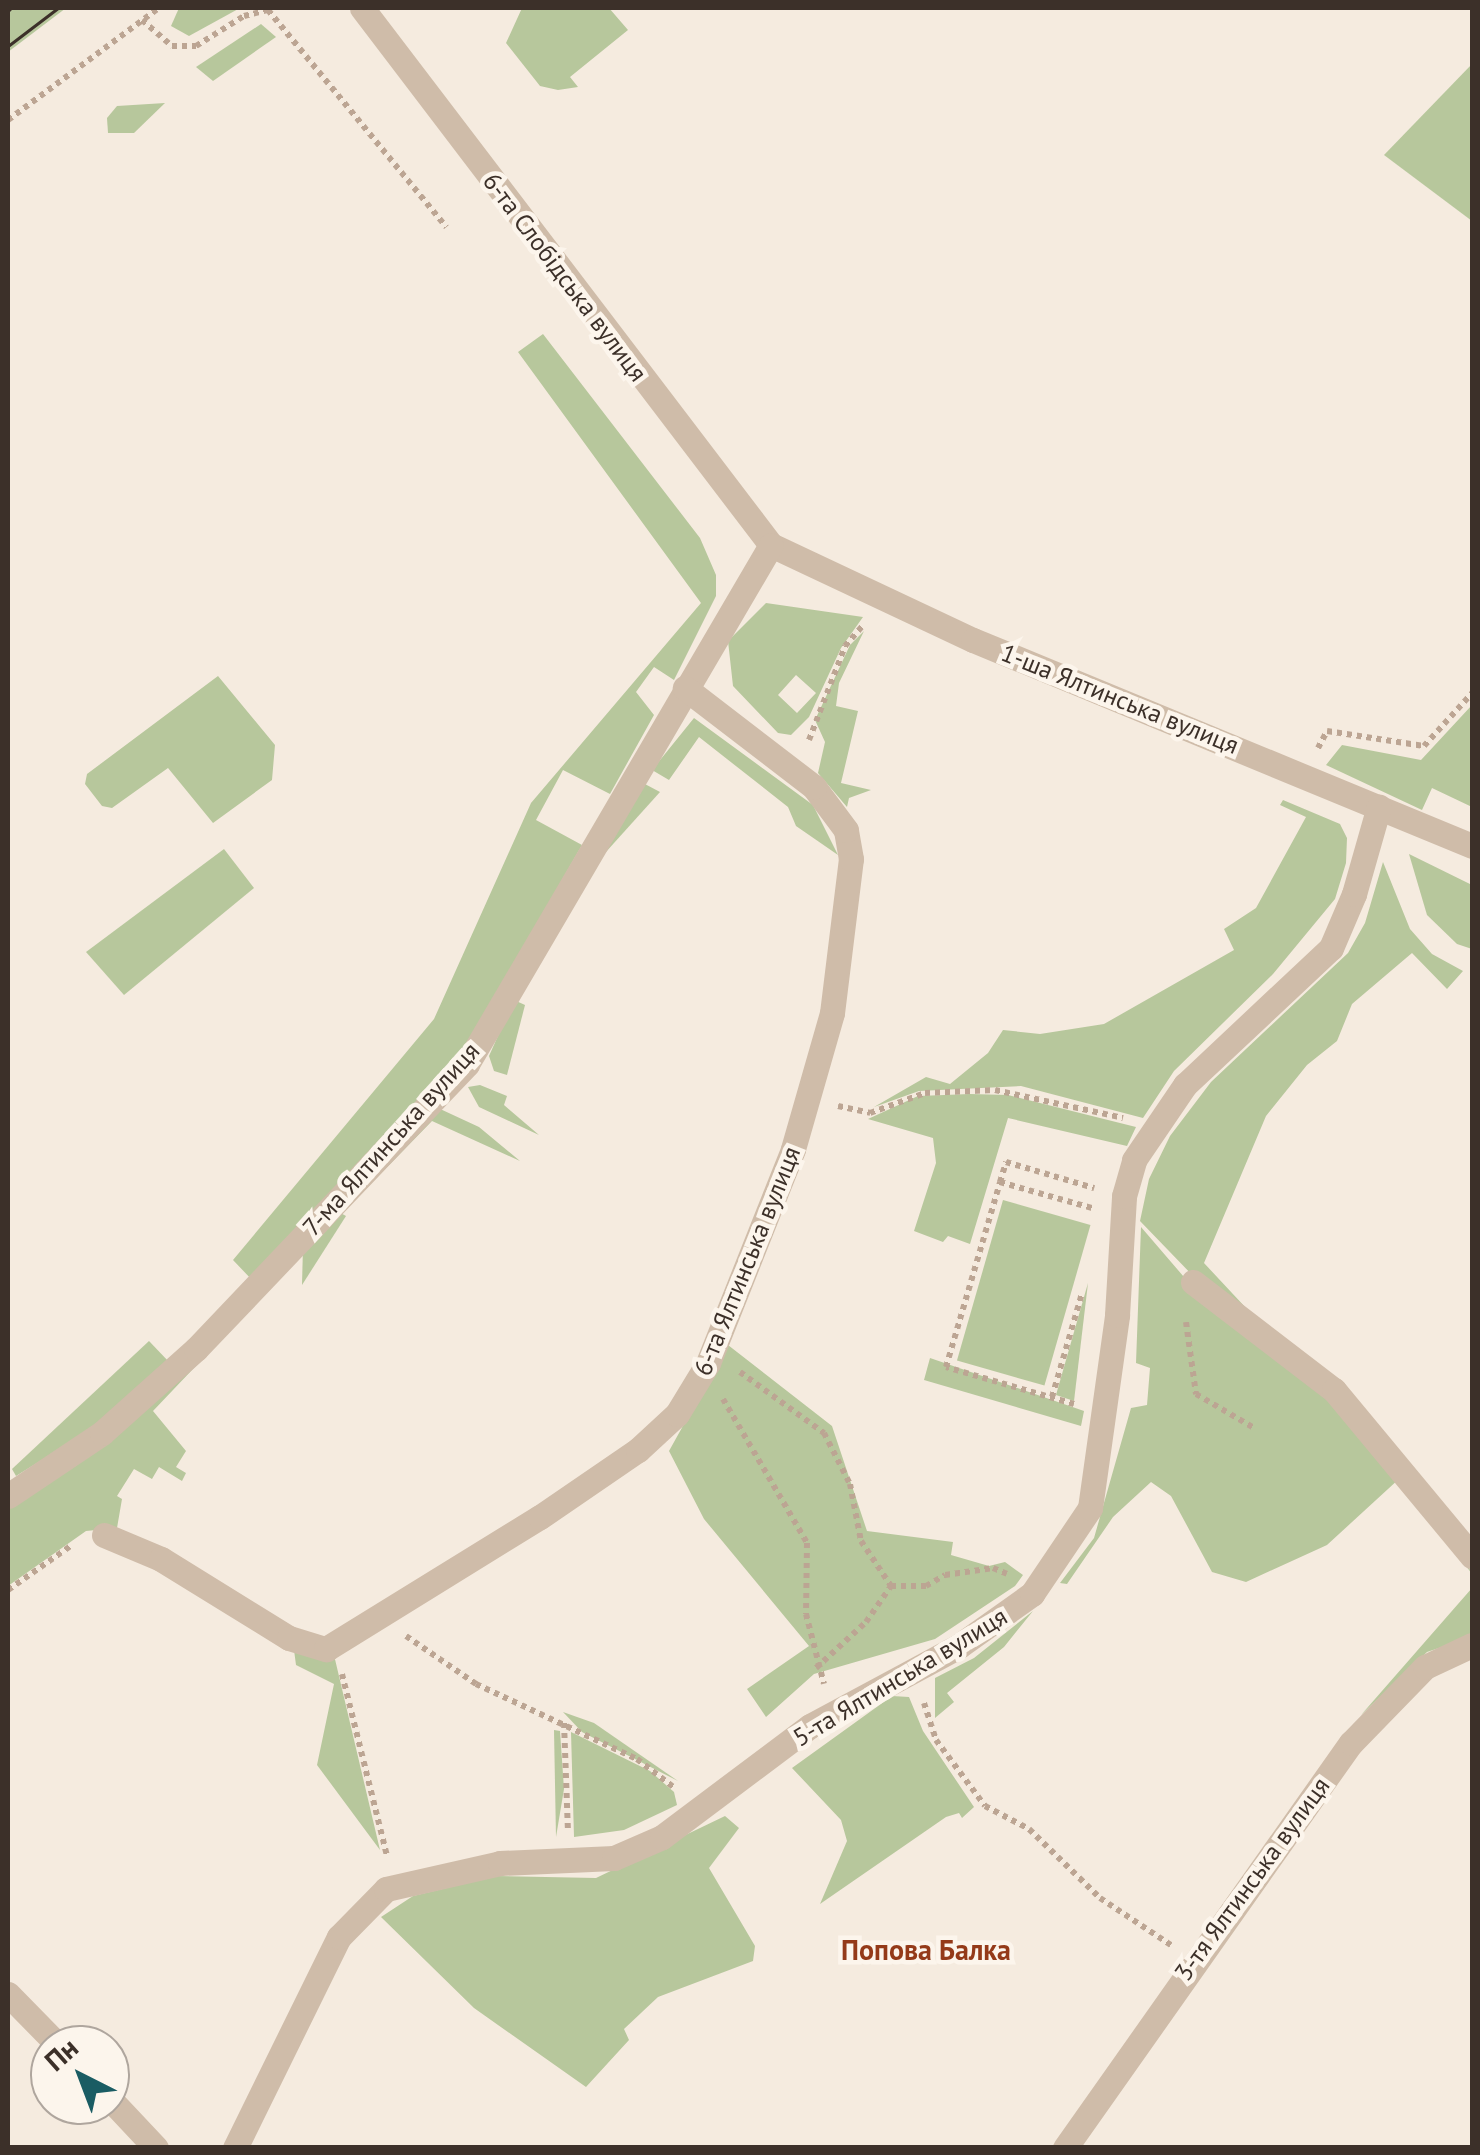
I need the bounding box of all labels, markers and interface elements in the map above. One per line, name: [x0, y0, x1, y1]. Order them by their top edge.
street label: 6-та Слобідська вулиця: [477, 167, 653, 387]
street label: 1-ша Ялтинська вулиця: [997, 638, 1243, 760]
street label: 7-ма Ялтинська вулиця: [296, 1036, 486, 1242]
street label: 6-та Ялтинська вулиця: [687, 1142, 807, 1380]
street label: 5-та Ялтинська вулиця: [787, 1601, 1013, 1753]
street label: 3-тя Ялтинська вулиця: [1168, 1772, 1336, 1986]
district label: Попова Балка: [841, 1933, 1011, 1967]
north arrow: [30, 2025, 130, 2125]
text: Пн: [36, 2029, 86, 2079]

